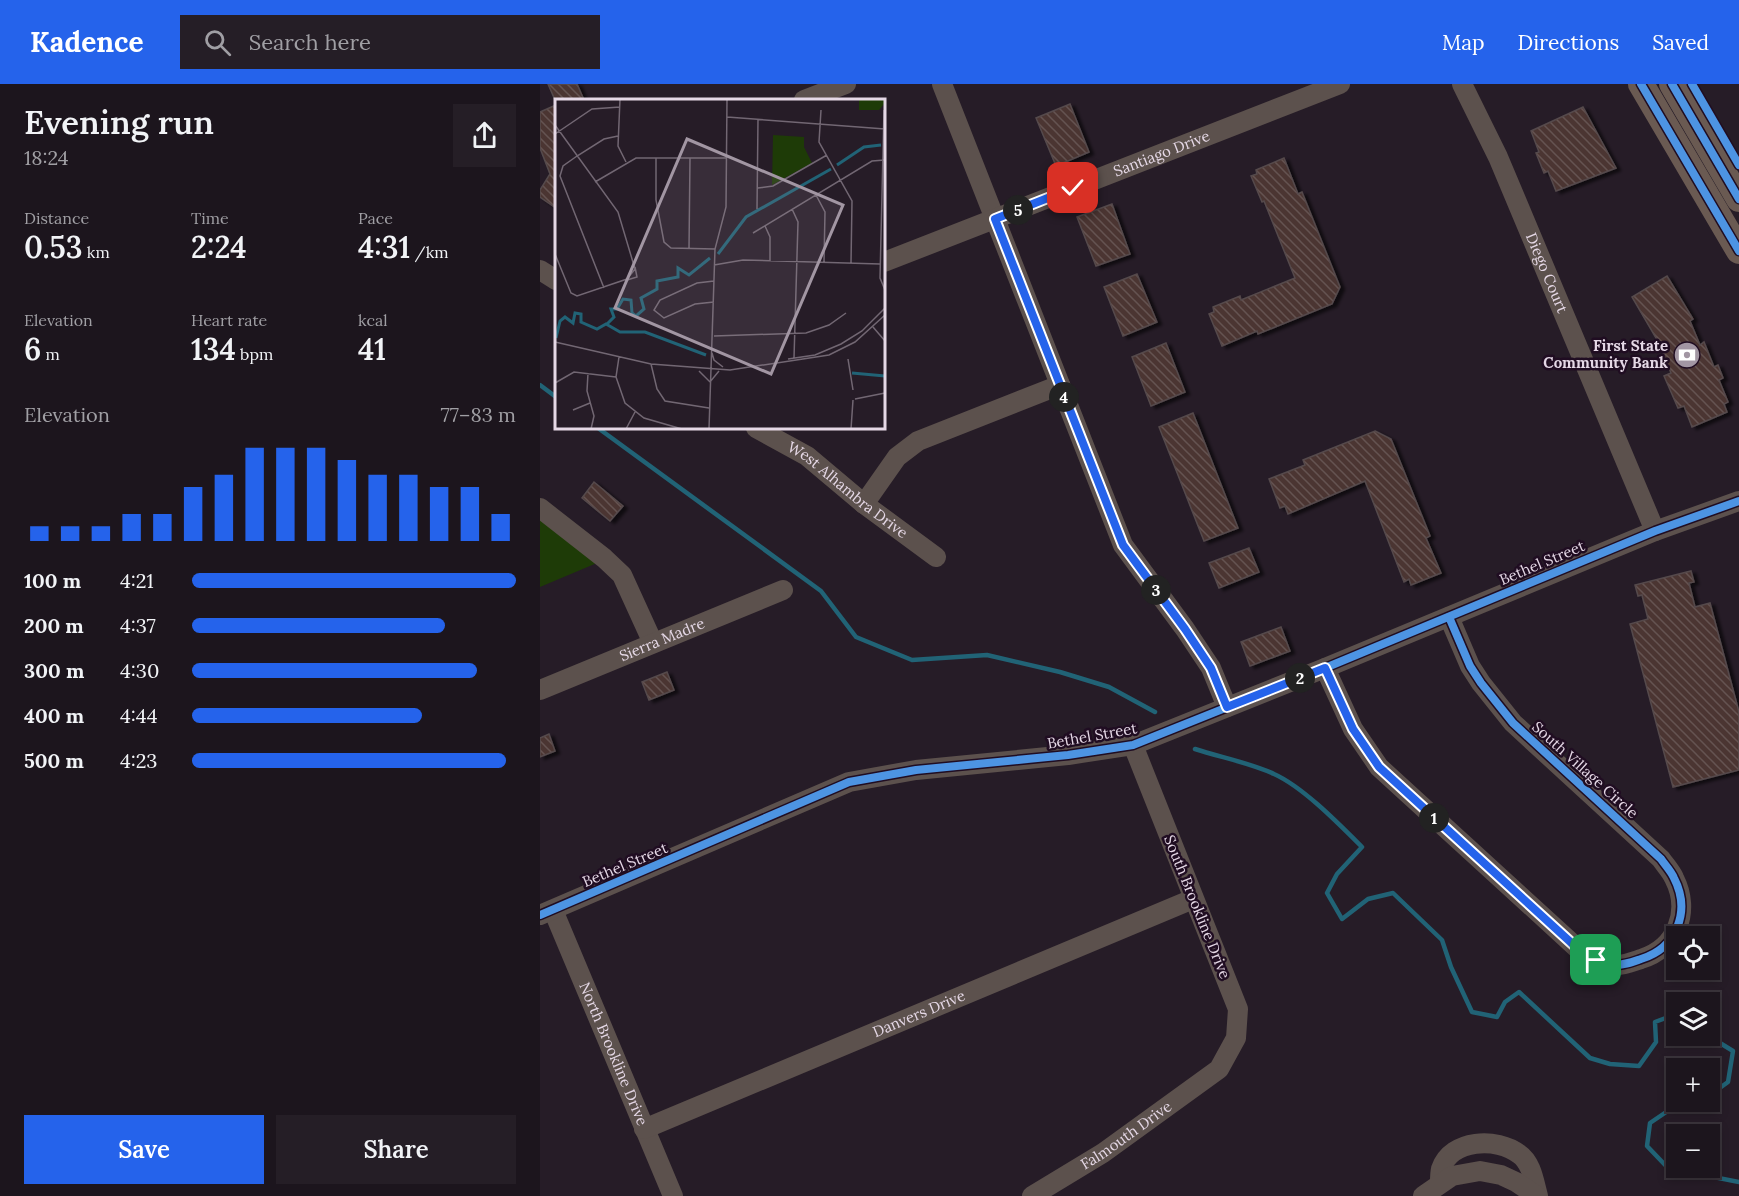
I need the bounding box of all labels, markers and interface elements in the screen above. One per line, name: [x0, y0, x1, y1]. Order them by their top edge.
search box: [180, 15, 600, 69]
text: Kadence: [30, 24, 144, 60]
icon: search: [201, 26, 234, 59]
text: Search here: [249, 28, 371, 56]
text: Map: [1442, 29, 1485, 56]
text: Directions: [1518, 29, 1619, 56]
text: Saved: [1652, 29, 1709, 56]
inset map: [555, 99, 885, 429]
text: Evening run: [24, 101, 214, 143]
button: share: [453, 104, 516, 167]
street label: Santiago Drive: [1111, 126, 1212, 180]
text: 18:24: [24, 145, 69, 170]
pin: [1047, 162, 1098, 213]
icon: check: [1056, 171, 1089, 204]
pin: 5: [1003, 195, 1033, 225]
text: 5: [1014, 200, 1022, 220]
text: Distance: [24, 208, 89, 228]
text: Time: [191, 208, 229, 228]
text: Pace: [358, 208, 393, 228]
text: 0.53: [24, 228, 83, 266]
text: 2:24: [191, 228, 247, 266]
text: 4:31: [358, 228, 410, 266]
street label: Diego Court: [1522, 230, 1572, 316]
text: km: [83, 242, 110, 262]
text: /km: [410, 242, 449, 262]
text: Elevation: [24, 310, 93, 330]
text: Heart rate: [191, 310, 267, 330]
text: kcal: [358, 310, 388, 330]
text: 6: [24, 330, 41, 368]
text: 134: [191, 330, 236, 368]
text: 41: [358, 330, 386, 368]
place label: First State Community Bank: [1543, 336, 1668, 372]
bank icon: First State Community Bank: [1672, 340, 1702, 370]
text: m: [41, 344, 60, 364]
text: bpm: [236, 344, 273, 364]
pin: 4: [1049, 382, 1079, 412]
text: 4: [1060, 387, 1068, 407]
text: Elevation: [24, 402, 110, 427]
text: 77–83 m: [441, 402, 516, 427]
street label: West Alhambra Drive: [784, 437, 912, 542]
street label: Bethel Street: [1496, 536, 1587, 589]
text: 100 m: [24, 568, 81, 593]
text: 4:21: [120, 568, 154, 593]
pin: 3: [1141, 575, 1171, 605]
text: 3: [1152, 580, 1160, 600]
text: 200 m: [24, 613, 84, 638]
text: 4:37: [120, 613, 156, 638]
street label: Sierra Madre: [616, 613, 707, 665]
text: 300 m: [24, 658, 84, 683]
text: 4:30: [120, 658, 159, 683]
pin: 2: [1285, 663, 1315, 693]
text: 2: [1296, 668, 1304, 688]
text: 400 m: [24, 703, 84, 728]
text: 4:44: [120, 703, 158, 728]
street label: South Village Circle: [1528, 717, 1642, 822]
street label: Bethel Street: [1046, 718, 1138, 753]
text: 500 m: [24, 748, 84, 773]
text: 4:23: [120, 748, 157, 773]
pin: 1: [1419, 803, 1449, 833]
text: 1: [1431, 808, 1437, 828]
street label: South Brookline Drive: [1160, 832, 1235, 981]
street label: Bethel Street: [579, 838, 670, 891]
map controls: [1666, 926, 1720, 1178]
button: locate: [1666, 926, 1720, 980]
pin: [1570, 934, 1621, 985]
icon: arrive: [1579, 943, 1612, 976]
street label: North Brookline Drive: [575, 979, 652, 1128]
street label: Danvers Drive: [870, 986, 968, 1041]
button: layers: [1666, 992, 1720, 1046]
button: +: [1666, 1058, 1720, 1112]
street label: Falmouth Drive: [1077, 1097, 1175, 1173]
button: Save: [24, 1115, 264, 1184]
button: Share: [276, 1115, 516, 1184]
button: −: [1666, 1124, 1720, 1178]

